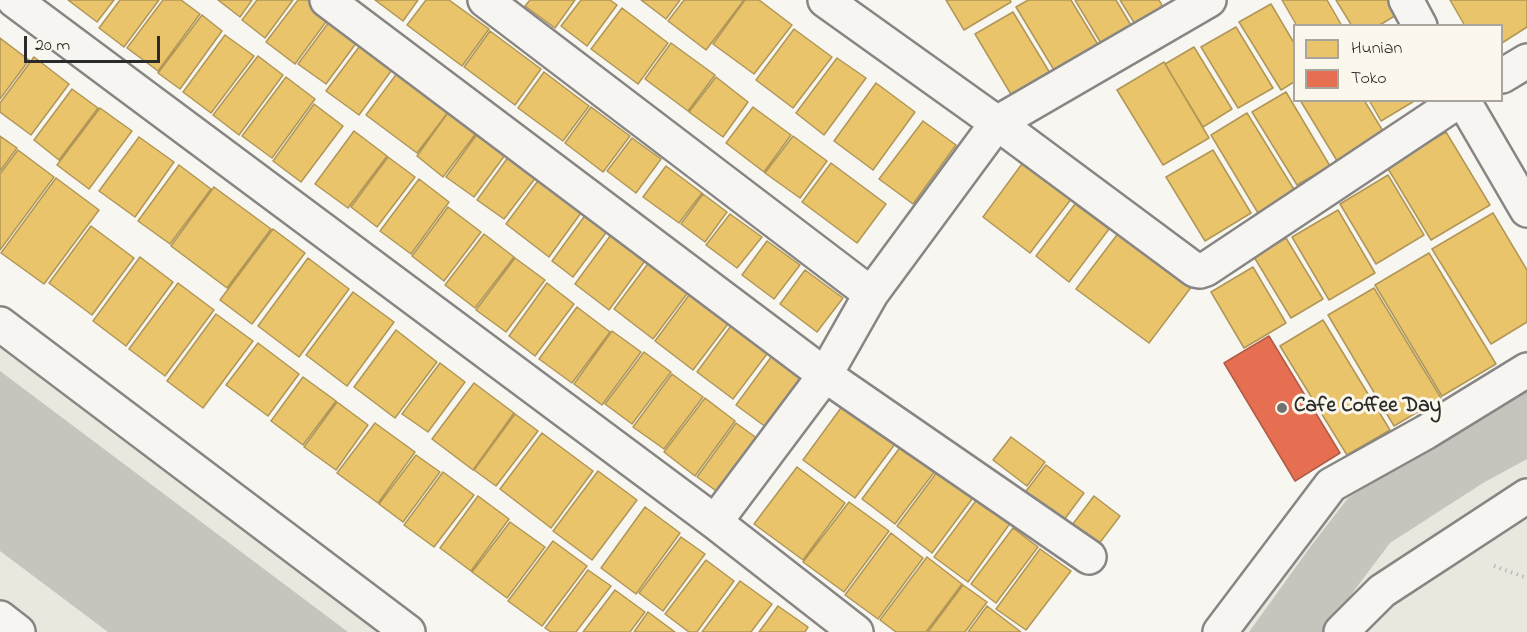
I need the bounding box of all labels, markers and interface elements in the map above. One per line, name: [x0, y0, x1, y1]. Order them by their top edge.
scale bar: [27, 24, 164, 62]
legend: [1293, 24, 1503, 102]
text: 20 m: [35, 33, 70, 59]
text: Hunian: [1351, 36, 1402, 62]
text: Toko: [1351, 66, 1387, 92]
place label: Cafe Coffee Day: [1294, 395, 1441, 421]
marker: Cafe Coffee Day: [1275, 401, 1289, 415]

